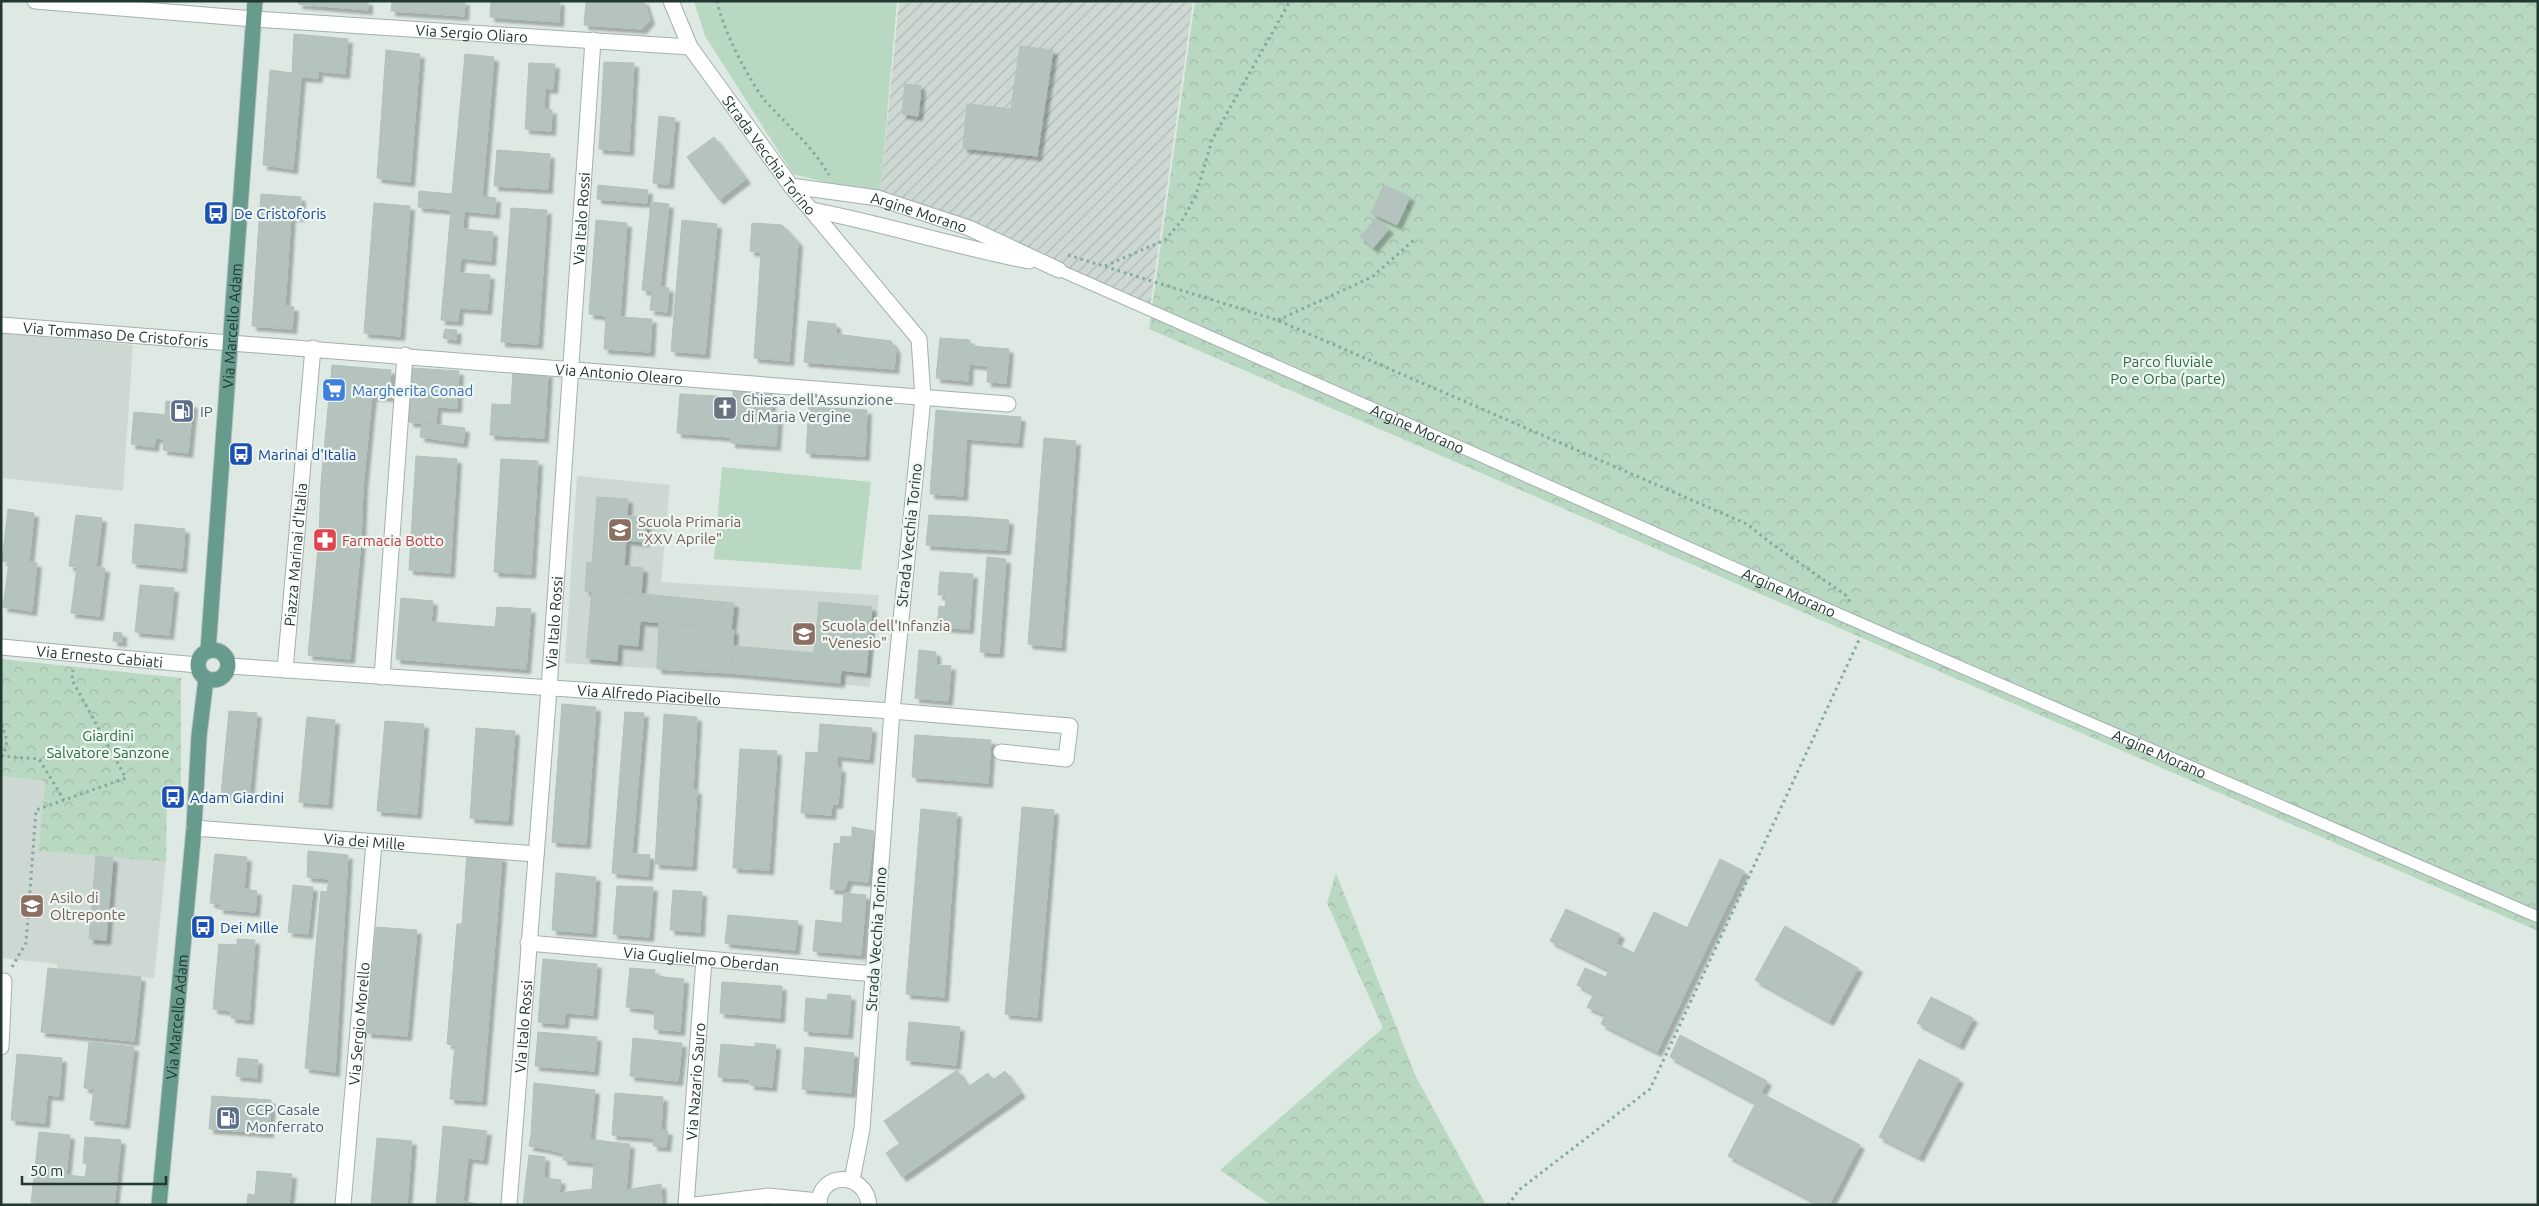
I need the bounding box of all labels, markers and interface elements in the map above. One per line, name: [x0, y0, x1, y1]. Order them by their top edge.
street label: Via Sergio Oliaro: [415, 21, 529, 45]
street label: Strada Vecchia Torino: [719, 92, 820, 218]
street label: Via Italo Rossi: [569, 172, 593, 266]
street label: Argine Morano: [870, 189, 969, 235]
bus stop icon: De Cristoforis: [203, 200, 229, 226]
place label: De Cristoforis: [234, 205, 326, 222]
street label: Via Marcello Adam: [218, 263, 245, 389]
street label: Via Tommaso De Cristoforis: [22, 318, 209, 350]
park label: Parco fluviale Po e Orba (parte): [2110, 353, 2226, 387]
street label: Via Antonio Olearo: [554, 360, 684, 387]
supermarket icon: Margherita Conad: [321, 377, 347, 403]
place label: Margherita Conad: [352, 382, 473, 399]
place label: Chiesa dell'Assunzione di Maria Vergine: [742, 391, 893, 425]
church icon: Chiesa dell'Assunzione di Maria Vergine: [712, 395, 738, 421]
fuel station icon: IP: [169, 398, 195, 424]
street label: Argine Morano: [1368, 400, 1467, 456]
place label: IP: [200, 403, 213, 420]
bus stop icon: Marinai d'Italia: [228, 441, 254, 467]
place label: Marinai d'Italia: [258, 446, 357, 463]
street label: Strada Vecchia Torino: [893, 462, 925, 608]
street label: Piazza Marinai d'Italia: [280, 482, 310, 627]
place label: Scuola Primaria "XXV Aprile": [638, 513, 741, 547]
school or university icon: Scuola Primaria "XXV Aprile": [607, 517, 633, 543]
pharmacy icon: Farmacia Botto: [312, 527, 338, 553]
place label: Farmacia Botto: [342, 532, 444, 549]
street label: Argine Morano: [1740, 564, 1839, 620]
street label: Via Italo Rossi: [542, 576, 565, 670]
place label: Scuola dell'Infanzia "Venesio": [822, 617, 950, 651]
school or university icon: Scuola dell'Infanzia "Venesio": [791, 621, 817, 647]
street label: Via Ernesto Cabiati: [36, 642, 164, 670]
street label: Via Alfredo Piacibello: [577, 681, 721, 708]
street label: Argine Morano: [2110, 725, 2209, 781]
park label: Giardini Salvatore Sanzone: [46, 727, 170, 761]
bus stop icon: Adam Giardini: [160, 784, 186, 810]
place label: Adam Giardini: [190, 789, 284, 806]
street label: Via dei Mille: [323, 829, 406, 853]
street label: Strada Vecchia Torino: [862, 866, 890, 1012]
place label: Asilo di Oltreponte: [50, 889, 126, 923]
school or university icon: Asilo di Oltreponte: [19, 893, 45, 919]
bus stop icon: Dei Mille: [190, 914, 216, 940]
place label: Dei Mille: [220, 919, 279, 936]
street label: Via Guglielmo Oberdan: [623, 943, 780, 974]
street label: Via Marcello Adam: [162, 953, 191, 1080]
street label: Via Sergio Morello: [345, 961, 372, 1086]
street label: Via Italo Rossi: [511, 979, 535, 1074]
street label: Via Nazario Sauro: [682, 1022, 708, 1141]
place label: CCP Casale Monferrato: [246, 1101, 324, 1135]
fuel station icon: CCP Casale Monferrato: [215, 1105, 241, 1131]
scale bar: [22, 1154, 166, 1186]
text: 50 m: [30, 1162, 63, 1179]

